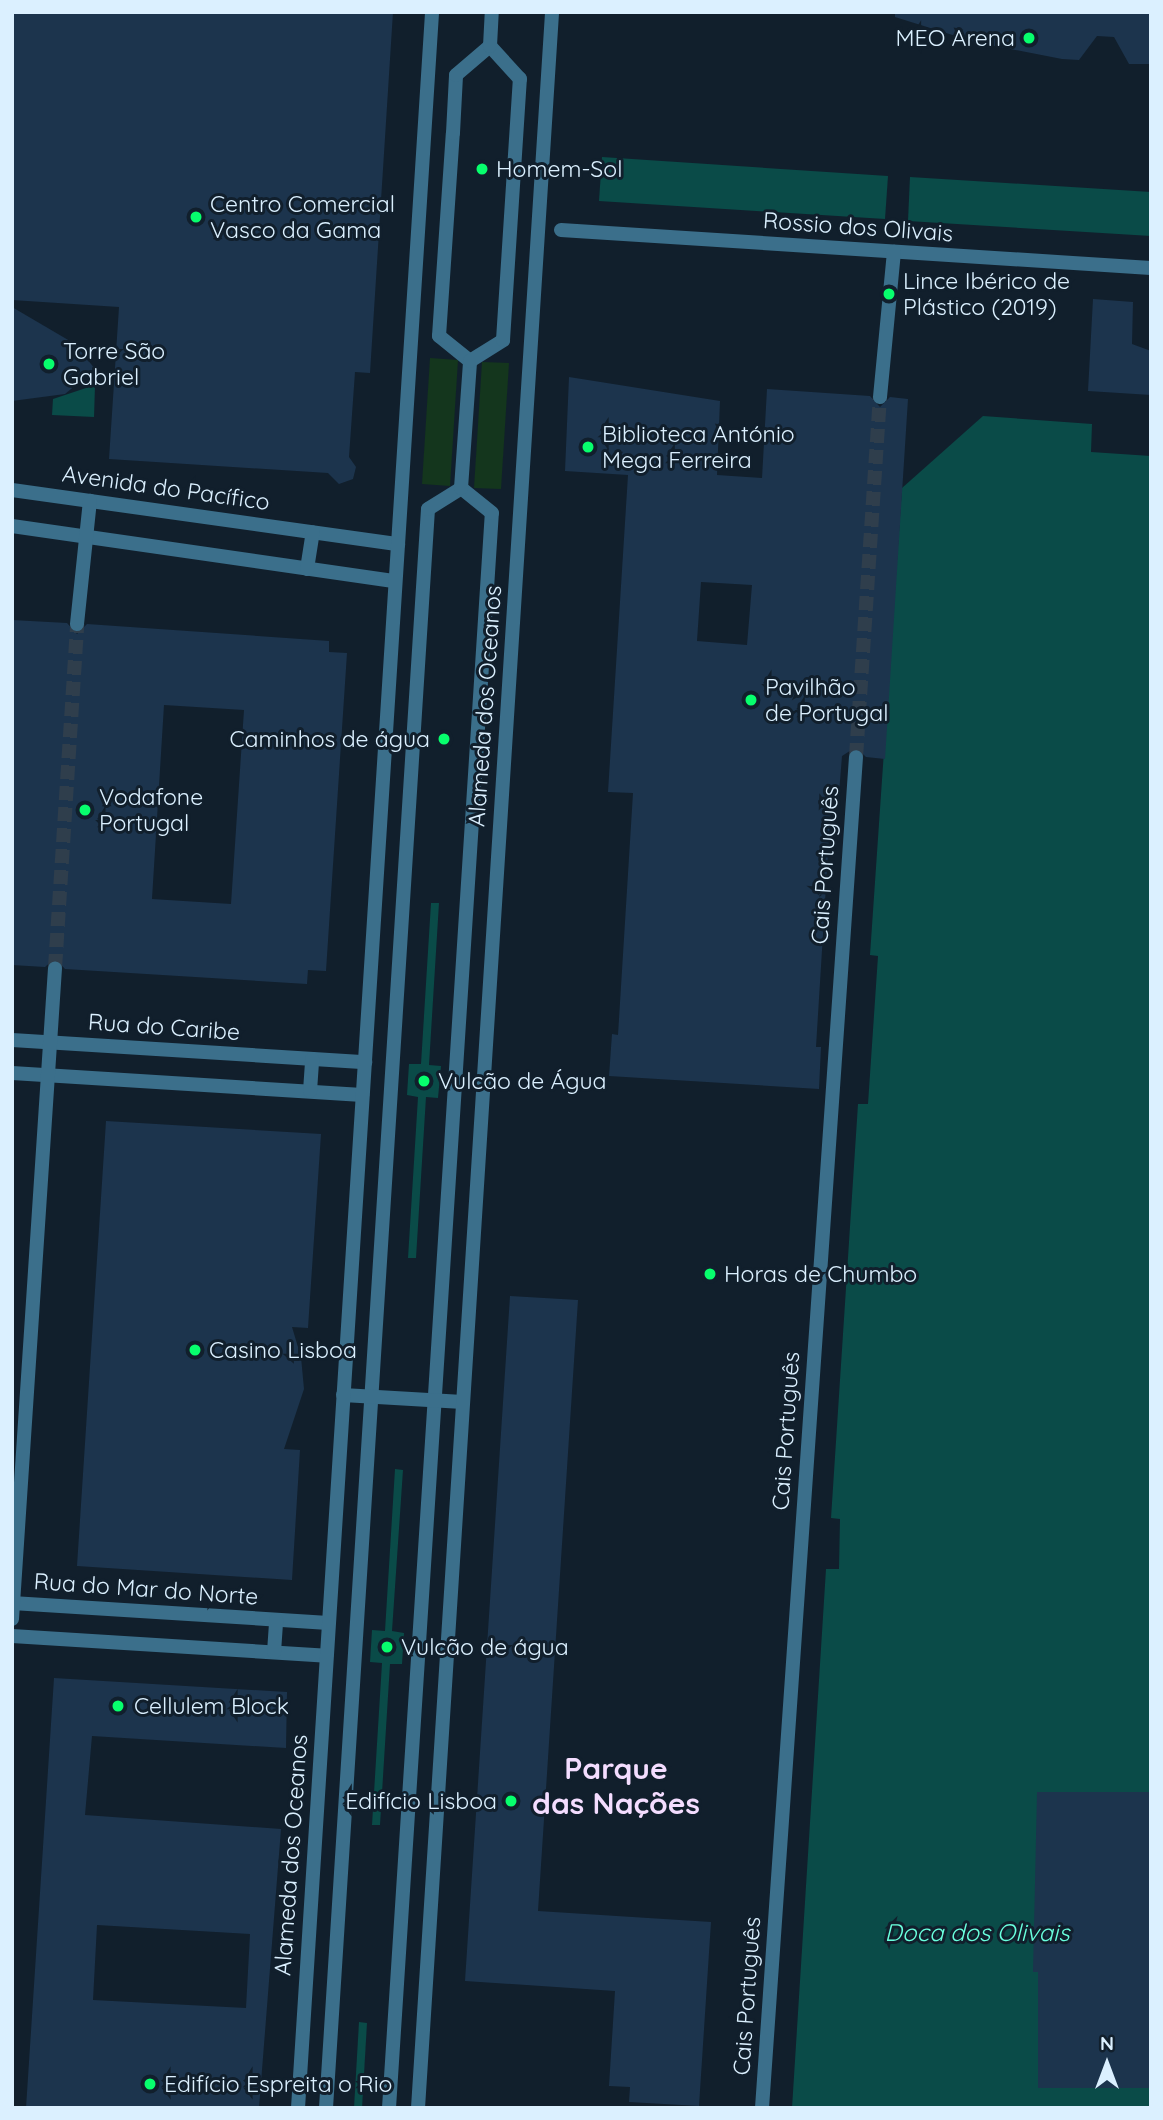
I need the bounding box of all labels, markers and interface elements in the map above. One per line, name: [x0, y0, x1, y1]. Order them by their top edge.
place label: MEO Arena: [896, 24, 1015, 52]
marker: MEO Arena: [1021, 30, 1037, 46]
place label: Homem-Sol: [496, 155, 622, 183]
marker: Homem-Sol: [474, 161, 490, 177]
place label: Centro Comercial Vasco da Gama: [210, 190, 395, 244]
street label: Rossio dos Olivais: [762, 207, 954, 247]
marker: Centro Comercial Vasco da Gama: [188, 209, 204, 225]
place label: Lince Ibérico de Plástico (2019): [903, 267, 1070, 321]
marker: Lince Ibérico de Plástico (2019): [881, 286, 897, 302]
place label: Torre São Gabriel: [63, 337, 165, 391]
marker: Torre São Gabriel: [41, 356, 57, 372]
place label: Biblioteca António Mega Ferreira: [602, 420, 795, 474]
marker: Biblioteca António Mega Ferreira: [580, 439, 596, 455]
street label: Avenida do Pacífico: [61, 460, 271, 516]
street label: Alameda dos Oceanos: [463, 584, 507, 828]
place label: Pavilhão de Portugal: [765, 673, 889, 727]
marker: Pavilhão de Portugal: [743, 692, 759, 708]
place label: Caminhos de água: [229, 725, 430, 753]
marker: Caminhos de água: [436, 731, 452, 747]
place label: Vodafone Portugal: [99, 783, 203, 837]
street label: Cais Português: [806, 785, 844, 945]
marker: Vodafone Portugal: [77, 802, 93, 818]
street label: Rua do Caribe: [87, 1008, 241, 1046]
place label: Vulcão de Água: [438, 1067, 607, 1095]
marker: Vulcão de Água: [416, 1073, 432, 1089]
place label: Horas de Chumbo: [724, 1260, 917, 1288]
marker: Horas de Chumbo: [702, 1266, 718, 1282]
place label: Casino Lisboa: [209, 1336, 357, 1364]
marker: Casino Lisboa: [187, 1342, 203, 1358]
street label: Cais Português: [767, 1351, 805, 1511]
street label: Rua do Mar do Norte: [33, 1567, 259, 1611]
place label: Vulcão de água: [401, 1633, 569, 1661]
marker: Vulcão de água: [379, 1639, 395, 1655]
place label: Cellulem Block: [134, 1692, 289, 1720]
marker: Cellulem Block: [108, 1696, 128, 1716]
street label: Alameda dos Oceanos: [269, 1733, 313, 1977]
district label: Parque das Nações: [532, 1750, 700, 1820]
place label: Edifício Lisboa: [345, 1787, 497, 1815]
marker: Edifício Lisboa: [503, 1793, 519, 1809]
street label: Cais Português: [728, 1916, 766, 2076]
water label: Doca dos Olivais: [885, 1919, 1069, 1947]
north arrow: [1072, 2029, 1142, 2099]
text: N: [1100, 2031, 1114, 2055]
place label: Edifício Espreita o Rio: [164, 2070, 392, 2098]
marker: Edifício Espreita o Rio: [142, 2076, 158, 2092]

